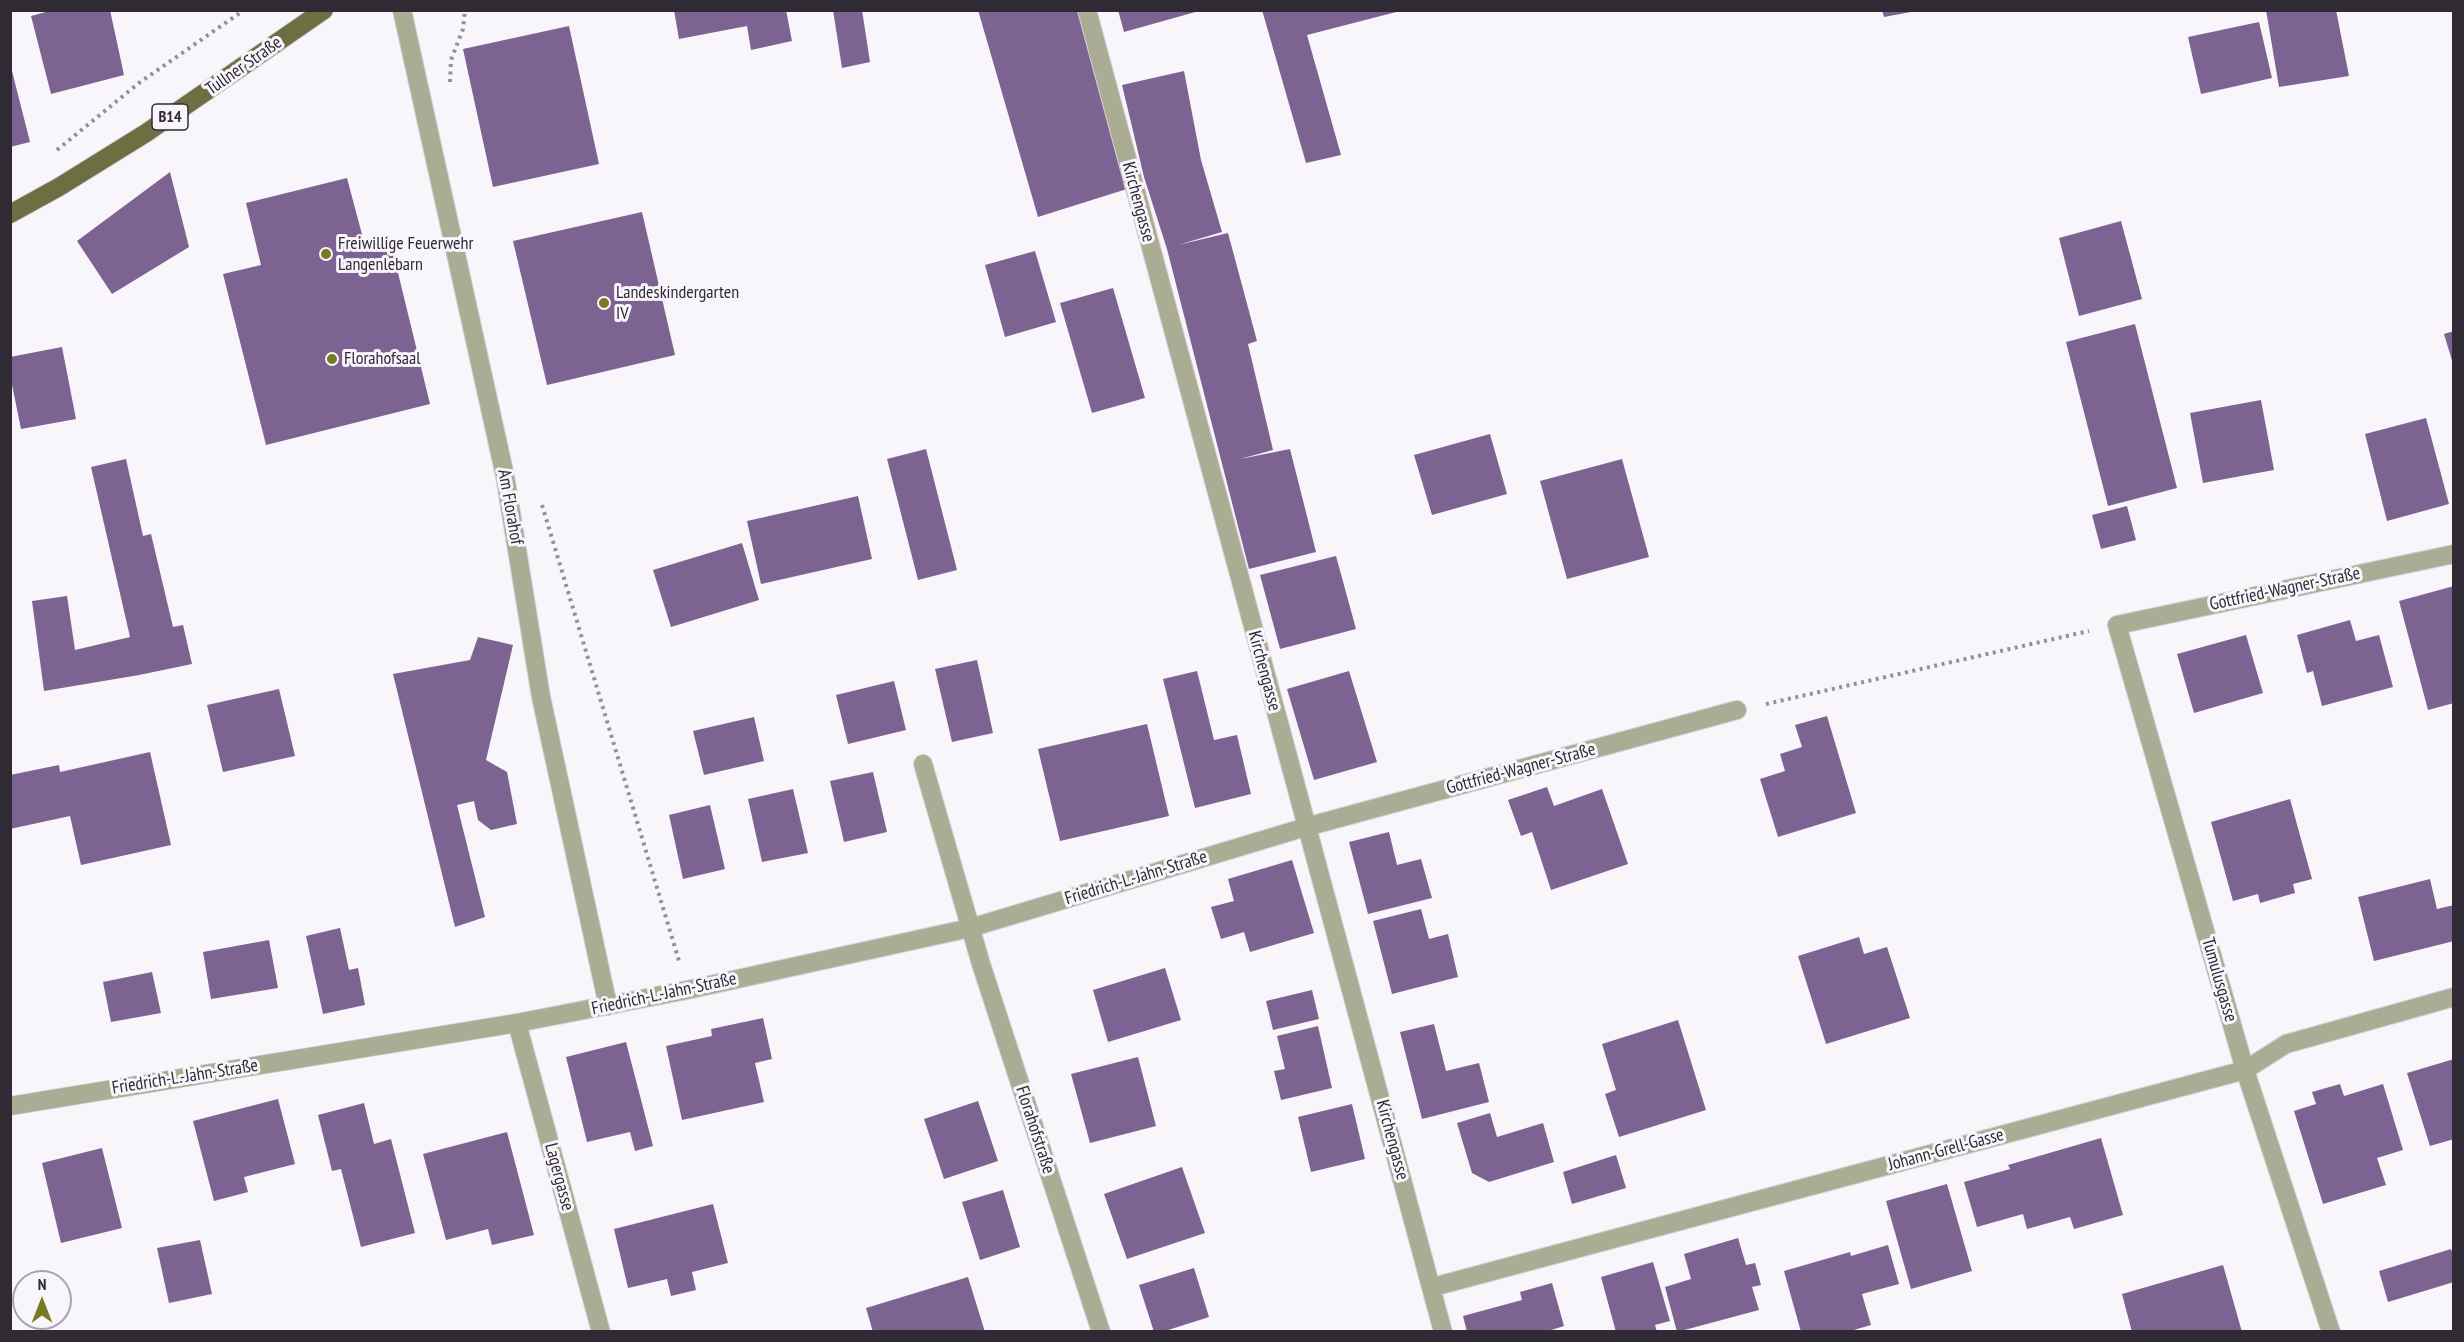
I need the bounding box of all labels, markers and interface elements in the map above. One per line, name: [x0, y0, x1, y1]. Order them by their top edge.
street label: Tullner Straße: [202, 32, 286, 100]
road number: B14: [152, 104, 188, 130]
street label: Kirchengasse: [1117, 160, 1159, 244]
place label: Freiwillige Feuerwehr Langenlebarn: [338, 233, 473, 276]
marker: Freiwillige Feuerwehr Langenlebarn: [319, 247, 333, 261]
place label: Landeskindergarten IV: [616, 282, 739, 324]
marker: Landeskindergarten IV: [597, 296, 611, 310]
place label: Florahofsaal: [344, 348, 420, 370]
marker: Florahofsaal: [325, 352, 339, 366]
street label: Am Florahof: [493, 468, 527, 546]
street label: Gottfried-Wagner-Straße: [2208, 562, 2362, 616]
street label: Kirchengasse: [1243, 629, 1285, 713]
street label: Gottfried-Wagner-Straße: [1444, 739, 1598, 799]
street label: Friedrich-L.-Jahn-Straße: [1062, 846, 1210, 910]
street label: Tumulusgasse: [2197, 935, 2241, 1025]
street label: Friedrich-L.-Jahn-Straße: [590, 968, 738, 1020]
street label: Friedrich-L.-Jahn-Straße: [110, 1055, 260, 1099]
street label: Florahofstraße: [1011, 1083, 1059, 1177]
street label: Kirchengasse: [1371, 1098, 1413, 1182]
street label: Johann-Grell-Gasse: [1886, 1124, 2006, 1176]
street label: Lagergasse: [540, 1141, 578, 1213]
north arrow: [12, 1270, 72, 1330]
text: N: [38, 1274, 46, 1294]

